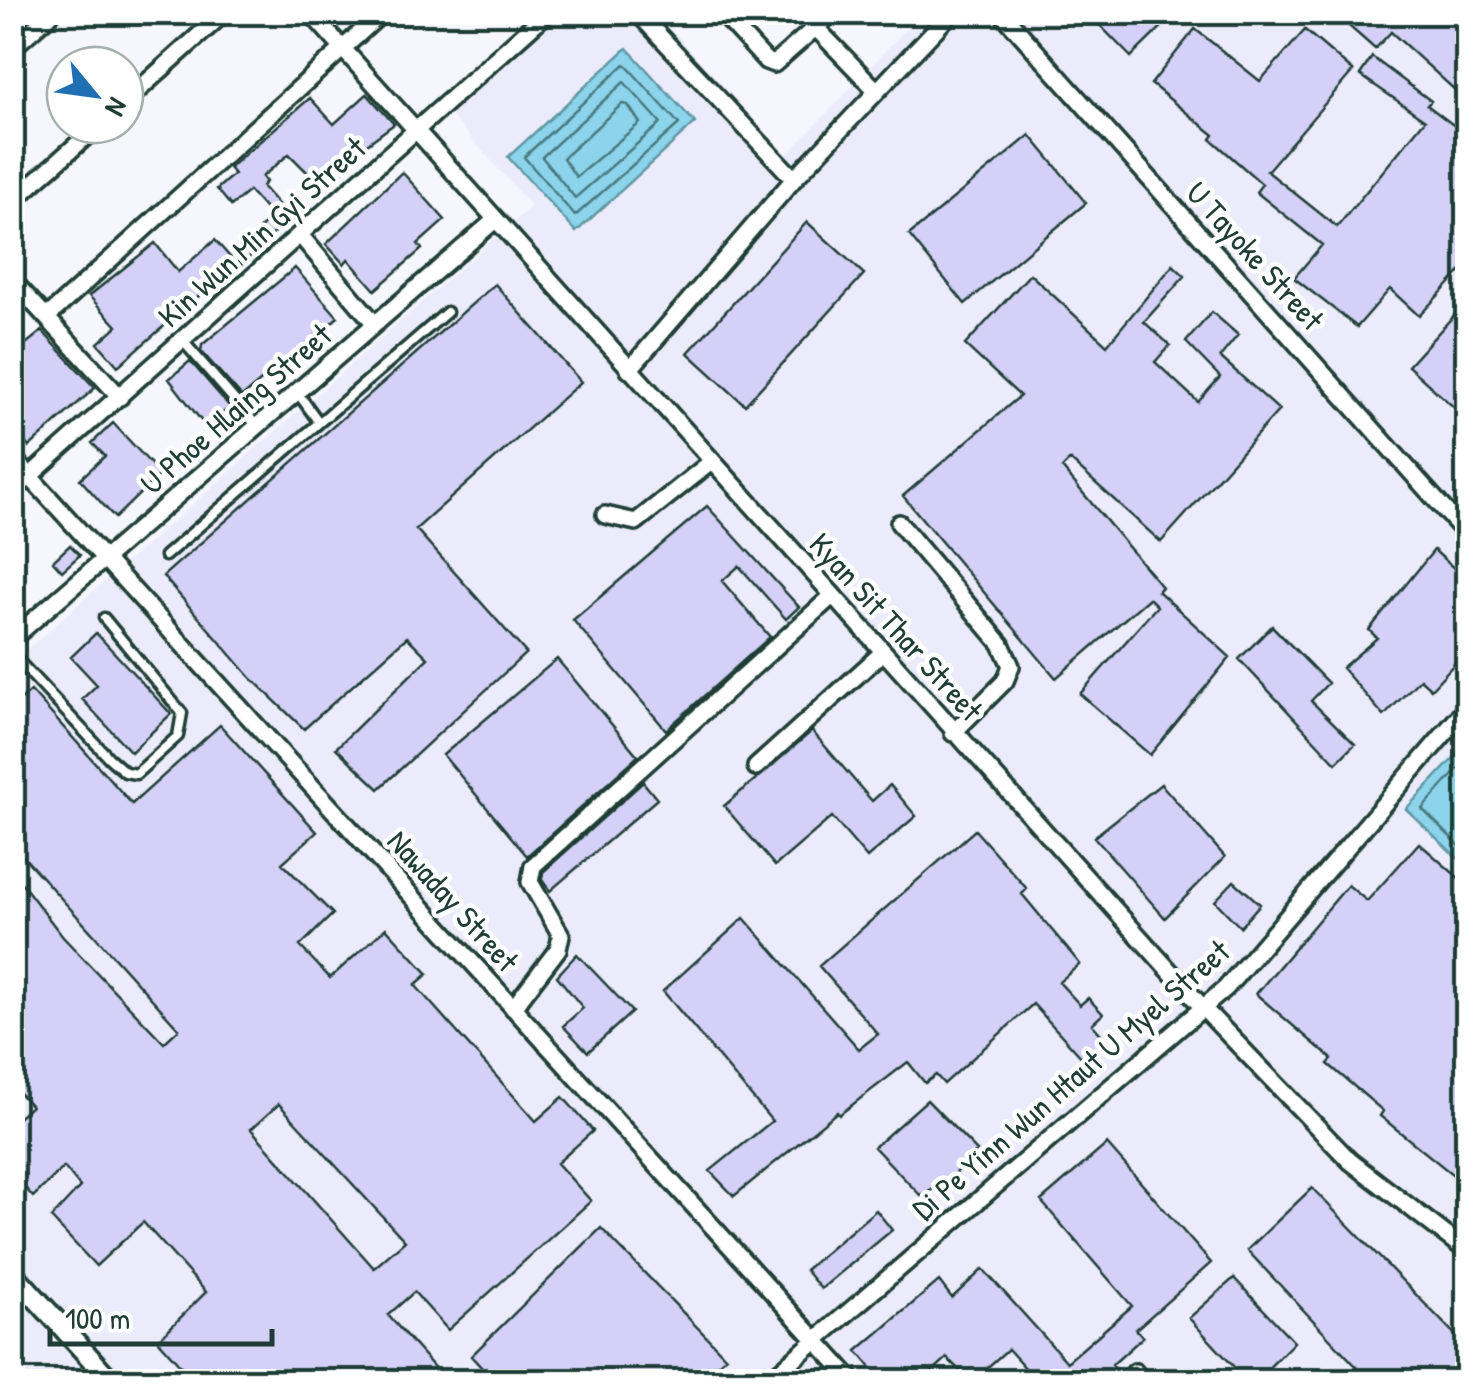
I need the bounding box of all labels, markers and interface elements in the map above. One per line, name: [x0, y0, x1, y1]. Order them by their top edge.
north arrow: [45, 45, 145, 145]
text: N: [97, 91, 137, 123]
street label: Kin Wun Min Gyi Street: [148, 126, 376, 337]
street label: U Tayoke Street: [1177, 172, 1335, 340]
street label: U Phoe Hlaing Street: [131, 313, 341, 504]
street label: Kyan Sit Thar Street: [800, 523, 993, 731]
street label: Nawaday Street: [378, 820, 529, 982]
street label: Di Pe Yinn Wun Htaut U Myel Street: [903, 929, 1239, 1230]
scale bar: [50, 1284, 272, 1346]
text: 100 m: [65, 1298, 130, 1338]

